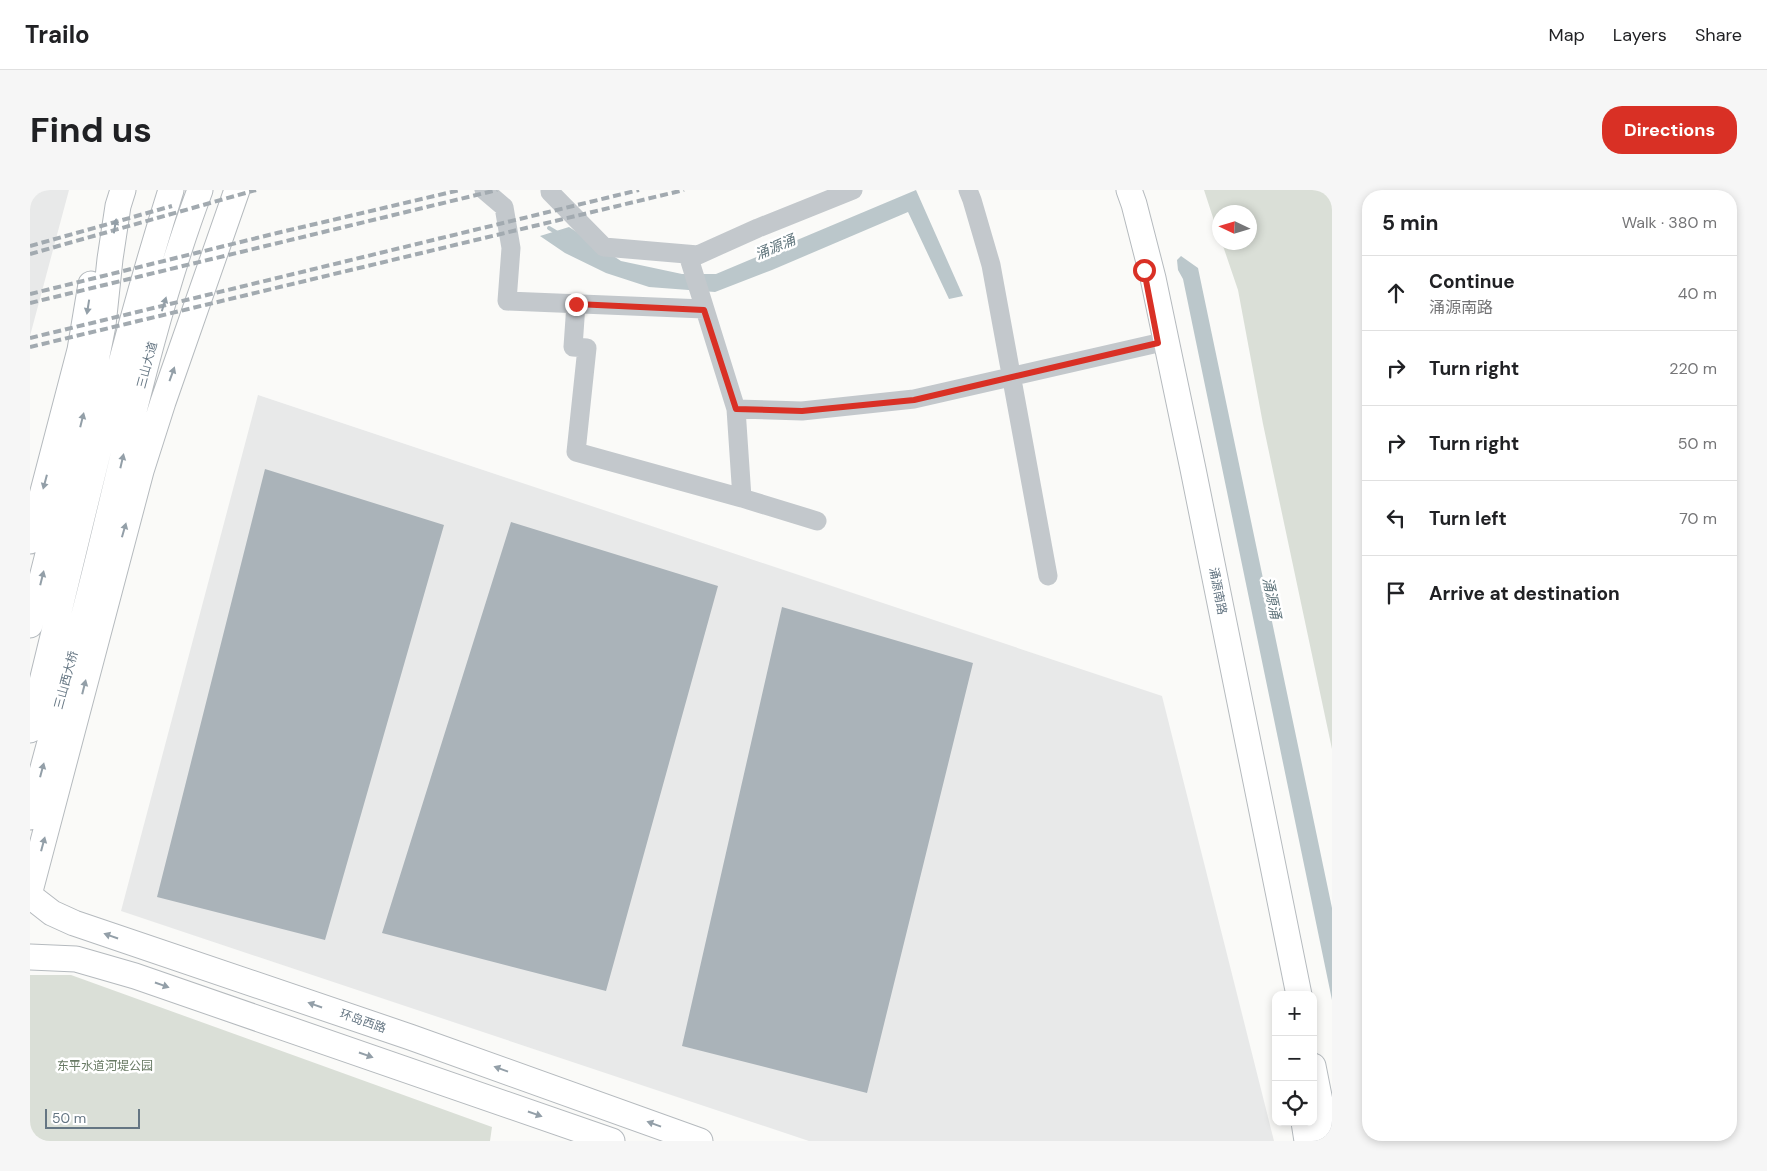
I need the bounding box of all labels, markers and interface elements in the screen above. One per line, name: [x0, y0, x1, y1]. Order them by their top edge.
text: Trailo: [25, 19, 90, 50]
text: Map: [1549, 23, 1585, 47]
text: Layers: [1613, 23, 1667, 47]
text: Share: [1695, 23, 1742, 47]
button: Directions: [1602, 106, 1737, 154]
text: Find us: [30, 107, 152, 153]
north arrow: [1212, 205, 1257, 250]
text: 5 min: [1382, 209, 1438, 237]
text: Walk · 380 m: [1622, 212, 1717, 233]
one-way arrow: [112, 218, 120, 234]
water label: 涌源涌: [752, 230, 800, 263]
route start: [1133, 259, 1156, 282]
text: Continue: [1429, 269, 1515, 294]
icon: ahead: [1382, 279, 1410, 307]
text: 40 m: [1678, 283, 1717, 304]
route end: [565, 293, 588, 316]
one-way arrow: [160, 296, 168, 311]
text: 涌源南路: [1429, 297, 1493, 318]
one-way arrow: [83, 300, 91, 316]
street label: 三山大道: [133, 340, 161, 390]
icon: right: [1382, 354, 1410, 382]
text: Turn right: [1429, 356, 1519, 381]
text: 220 m: [1669, 358, 1717, 379]
one-way arrow: [169, 367, 176, 382]
one-way arrow: [79, 413, 87, 428]
icon: right: [1382, 429, 1410, 457]
text: Turn right: [1429, 431, 1519, 456]
text: 50 m: [1678, 433, 1717, 454]
one-way arrow: [118, 453, 126, 468]
one-way arrow: [41, 475, 49, 490]
icon: left: [1382, 504, 1410, 532]
text: Turn left: [1429, 506, 1507, 531]
text: 70 m: [1679, 508, 1717, 529]
one-way arrow: [121, 522, 129, 537]
street label: 涌源南路: [1206, 566, 1230, 616]
one-way arrow: [38, 570, 46, 585]
water label: 涌源涌: [1259, 576, 1286, 622]
icon: arrive: [1382, 579, 1410, 607]
text: Arrive at destination: [1429, 581, 1620, 606]
street label: 三山西大桥: [51, 649, 81, 711]
one-way arrow: [80, 679, 88, 694]
one-way arrow: [39, 763, 47, 778]
one-way arrow: [39, 837, 47, 852]
one-way arrow: [103, 932, 118, 940]
one-way arrow: [155, 981, 170, 989]
map controls: [1272, 991, 1317, 1126]
button: +: [1272, 991, 1317, 1036]
one-way arrow: [307, 1000, 322, 1008]
street label: 环岛西路: [338, 1006, 388, 1036]
button: −: [1272, 1036, 1317, 1081]
one-way arrow: [358, 1051, 373, 1059]
park label: 东平水道河堤公园: [57, 1058, 153, 1074]
one-way arrow: [493, 1065, 508, 1073]
button: locate: [1272, 1081, 1317, 1126]
scale bar: [45, 1106, 140, 1129]
text: 50 m: [52, 1109, 86, 1127]
one-way arrow: [528, 1111, 543, 1118]
one-way arrow: [646, 1120, 661, 1128]

